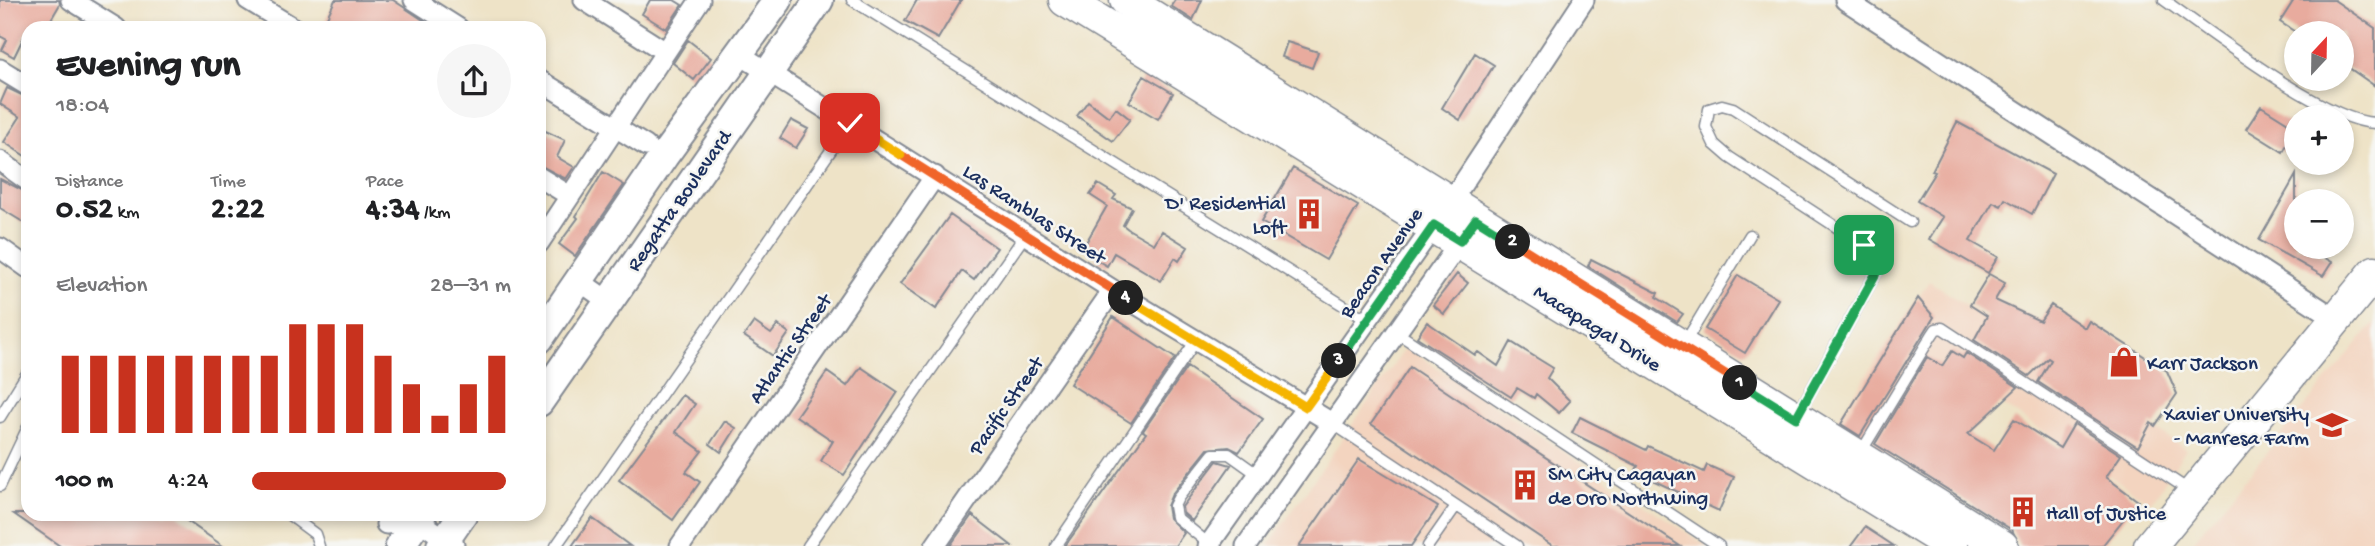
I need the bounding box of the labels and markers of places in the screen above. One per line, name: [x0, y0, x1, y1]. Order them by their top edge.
pin: [820, 93, 880, 153]
place label: D' Residential Loft: [1163, 193, 1288, 242]
building icon: D' Residential Loft: [1292, 197, 1326, 231]
pin: [1834, 215, 1894, 275]
pin: 2: [1496, 224, 1530, 260]
pin: 4: [1108, 280, 1144, 316]
pin: 3: [1322, 344, 1356, 378]
shop icon: Karr Jackson: [2107, 345, 2141, 379]
place label: Karr Jackson: [2147, 353, 2258, 378]
pin: 1: [1722, 366, 1758, 400]
place label: Xavier University - Manresa Farm: [2163, 404, 2309, 453]
school or university icon: Xavier University - Manresa Farm: [2315, 408, 2349, 442]
place label: SM City Cagayan de Oro NorthWing: [1548, 464, 1708, 513]
building icon: SM City Cagayan de Oro NorthWing: [1508, 468, 1542, 502]
building icon: Hall of Justice: [2006, 495, 2040, 529]
place label: Hall of Justice: [2046, 503, 2167, 528]

